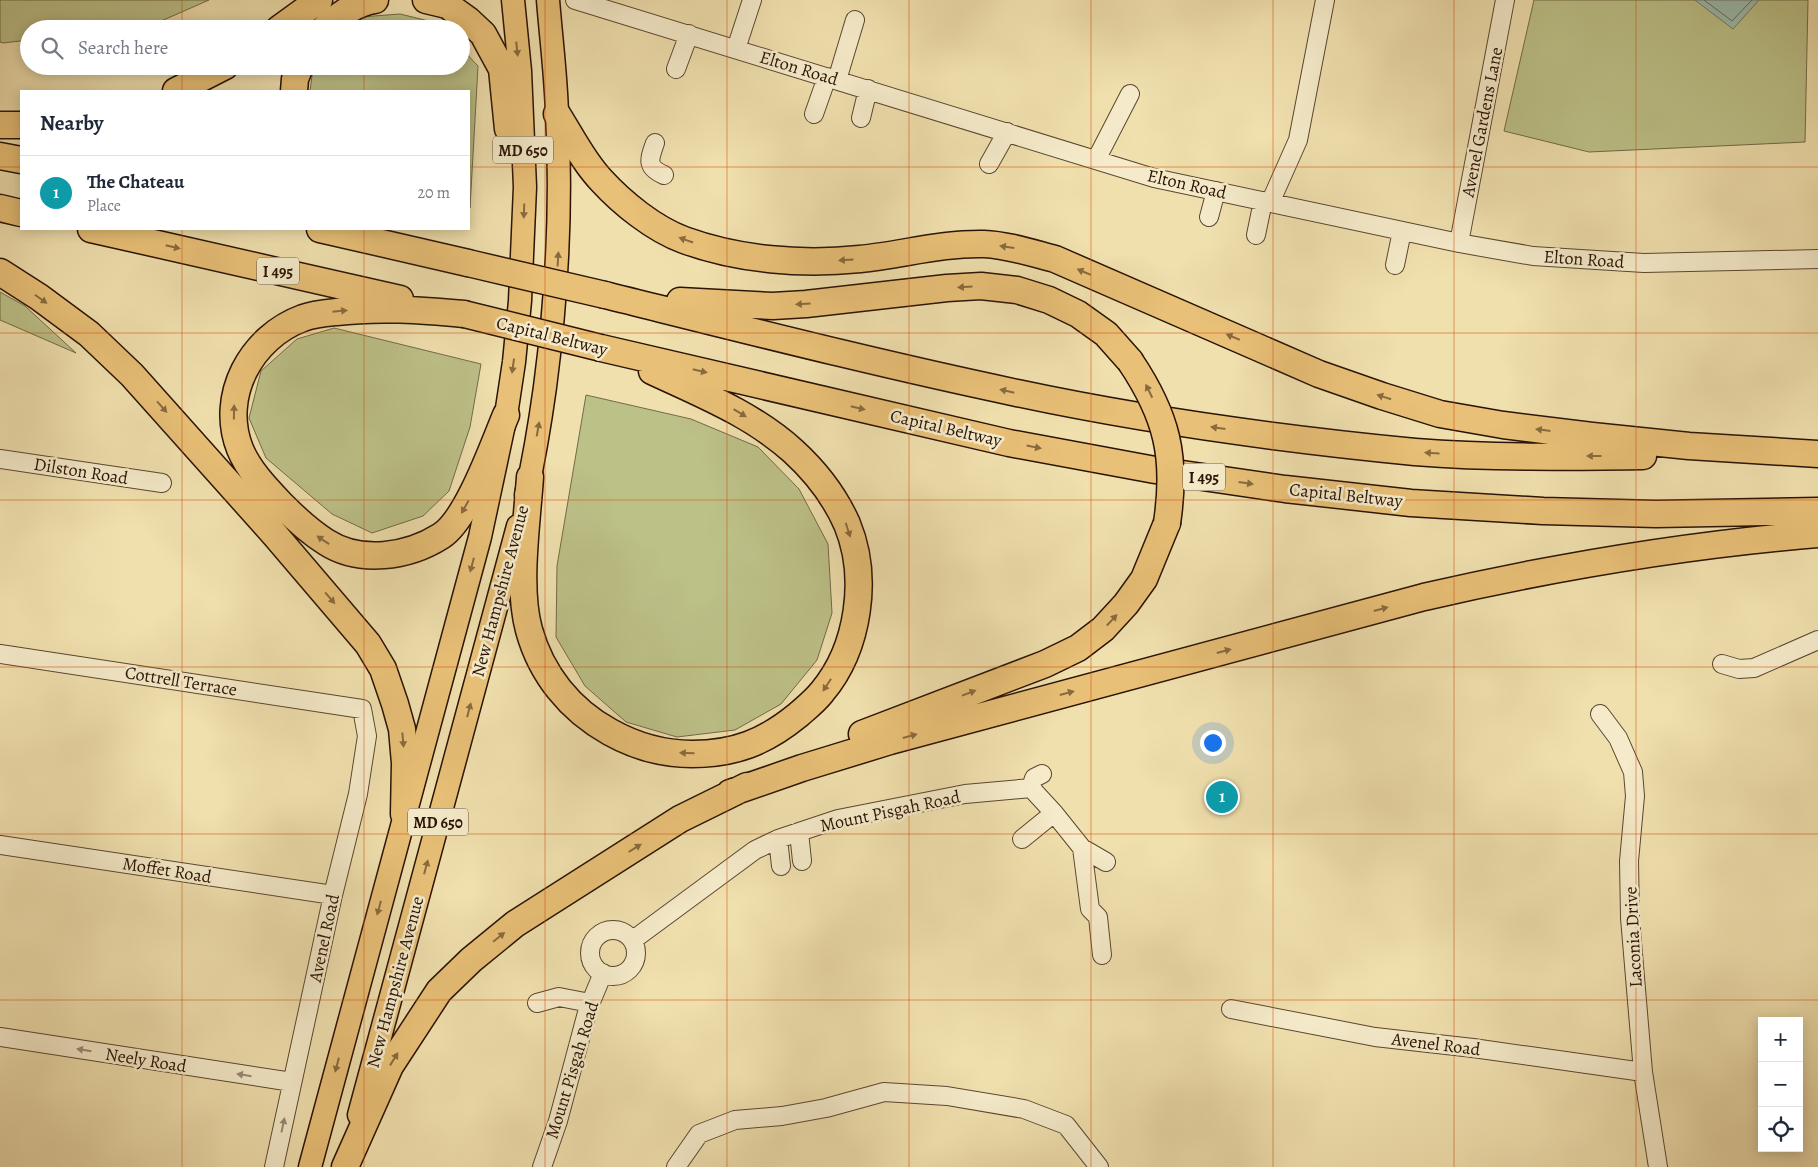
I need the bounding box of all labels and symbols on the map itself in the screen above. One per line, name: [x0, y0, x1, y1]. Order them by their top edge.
one-way arrow: [513, 41, 521, 57]
street label: Elton Road: [757, 45, 841, 91]
street label: Avenel Gardens Lane: [1455, 45, 1508, 200]
road number: MD 650: [493, 136, 553, 164]
street label: Elton Road: [1145, 163, 1229, 205]
one-way arrow: [519, 203, 527, 219]
one-way arrow: [678, 236, 693, 244]
one-way arrow: [165, 243, 180, 251]
one-way arrow: [999, 243, 1015, 251]
street label: Elton Road: [1543, 244, 1625, 274]
one-way arrow: [554, 250, 562, 266]
one-way arrow: [838, 256, 854, 264]
road number: I 495: [257, 258, 299, 284]
one-way arrow: [1077, 267, 1091, 275]
one-way arrow: [956, 283, 972, 291]
one-way arrow: [34, 294, 48, 304]
one-way arrow: [795, 301, 811, 309]
one-way arrow: [332, 307, 348, 315]
street label: Capital Beltway: [494, 311, 611, 362]
one-way arrow: [1226, 332, 1240, 340]
one-way arrow: [509, 359, 517, 375]
one-way arrow: [692, 367, 707, 375]
one-way arrow: [1145, 384, 1153, 398]
one-way arrow: [999, 387, 1014, 395]
one-way arrow: [1377, 393, 1392, 400]
one-way arrow: [156, 401, 167, 414]
street label: Capital Beltway: [888, 403, 1005, 453]
one-way arrow: [230, 404, 238, 420]
one-way arrow: [850, 404, 865, 412]
one-way arrow: [734, 409, 747, 418]
one-way arrow: [535, 421, 543, 437]
one-way arrow: [1210, 424, 1226, 432]
one-way arrow: [1535, 426, 1551, 434]
one-way arrow: [1026, 444, 1042, 452]
one-way arrow: [1424, 448, 1440, 456]
street label: Dilston Road: [32, 452, 130, 490]
one-way arrow: [1586, 452, 1602, 460]
road number: I 495: [1183, 464, 1225, 491]
street label: Capital Beltway: [1288, 477, 1405, 513]
one-way arrow: [1238, 479, 1254, 487]
one-way arrow: [460, 501, 469, 514]
street label: New Hampshire Avenue: [466, 502, 534, 680]
one-way arrow: [845, 523, 853, 538]
one-way arrow: [317, 535, 330, 545]
one-way arrow: [468, 558, 476, 573]
one-way arrow: [324, 592, 335, 605]
one-way arrow: [1373, 605, 1388, 613]
one-way arrow: [1106, 614, 1118, 626]
one-way arrow: [1216, 647, 1231, 655]
street label: Cottrell Terrace: [123, 660, 239, 702]
one-way arrow: [822, 678, 832, 691]
one-way arrow: [961, 689, 976, 696]
one-way arrow: [1059, 689, 1074, 697]
one-way arrow: [465, 702, 473, 717]
your location: [1200, 730, 1226, 756]
one-way arrow: [902, 731, 917, 739]
one-way arrow: [399, 732, 407, 748]
one-way arrow: [679, 749, 695, 757]
pin: 1: [1206, 778, 1238, 816]
street label: Mount Pisgah Road: [818, 784, 963, 838]
road number: MD 650: [408, 809, 468, 836]
one-way arrow: [629, 843, 642, 853]
street label: Moffet Road: [121, 851, 214, 889]
one-way arrow: [422, 859, 430, 874]
street label: Laconia Drive: [1618, 886, 1648, 988]
street label: Avenel Road: [303, 892, 345, 985]
street label: New Hampshire Avenue: [361, 893, 429, 1071]
one-way arrow: [375, 900, 383, 915]
one-way arrow: [492, 931, 505, 942]
street label: Mount Pisgah Road: [540, 998, 604, 1142]
street label: Avenel Road: [1389, 1027, 1482, 1061]
street label: Neely Road: [104, 1042, 189, 1078]
one-way arrow: [75, 1045, 91, 1053]
one-way arrow: [390, 1052, 399, 1066]
one-way arrow: [333, 1057, 341, 1072]
one-way arrow: [236, 1071, 252, 1079]
one-way arrow: [280, 1116, 288, 1132]

